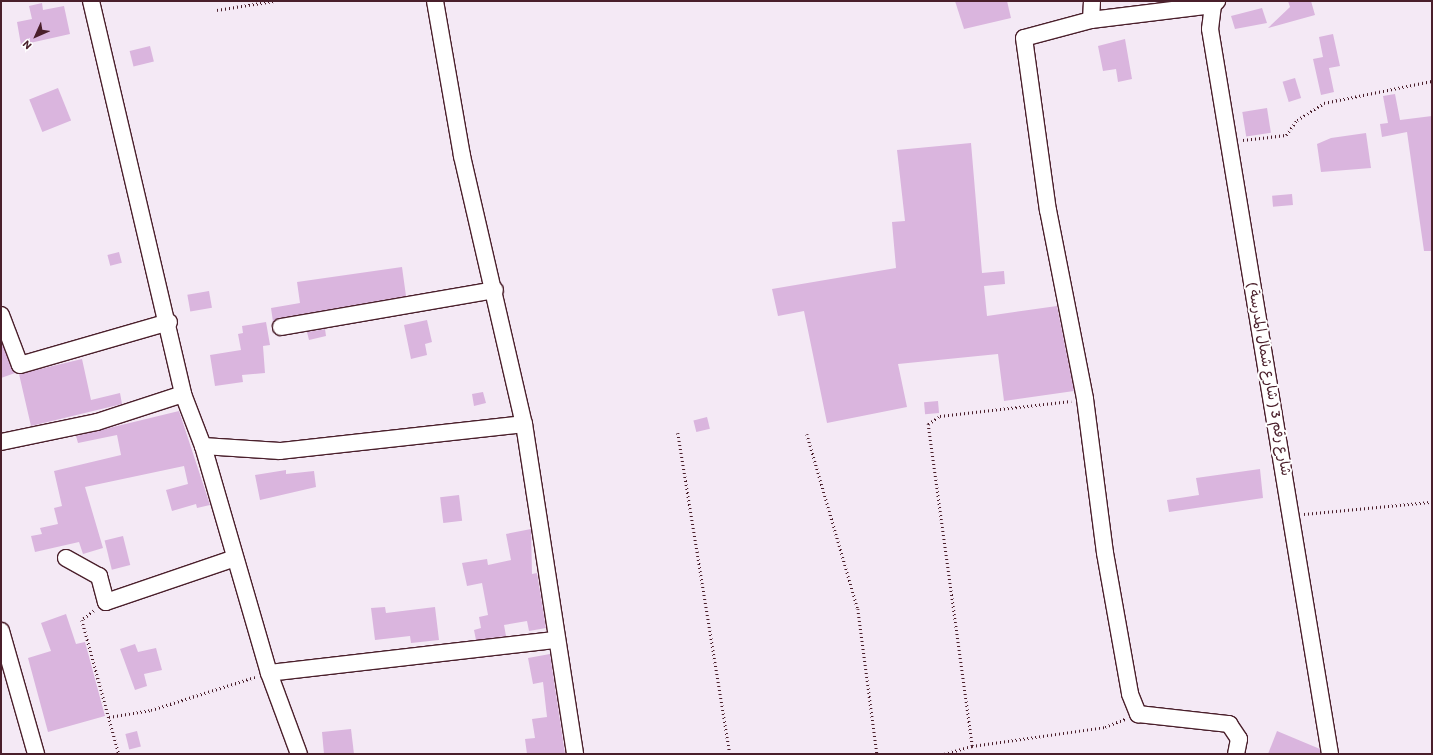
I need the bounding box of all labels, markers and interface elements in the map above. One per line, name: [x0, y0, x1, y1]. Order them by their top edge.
north arrow: [16, 16, 56, 56]
text: N: [20, 38, 34, 52]
street label: شارع رقم 3 ( شارع شمال المدرسة ): [1244, 281, 1294, 477]

